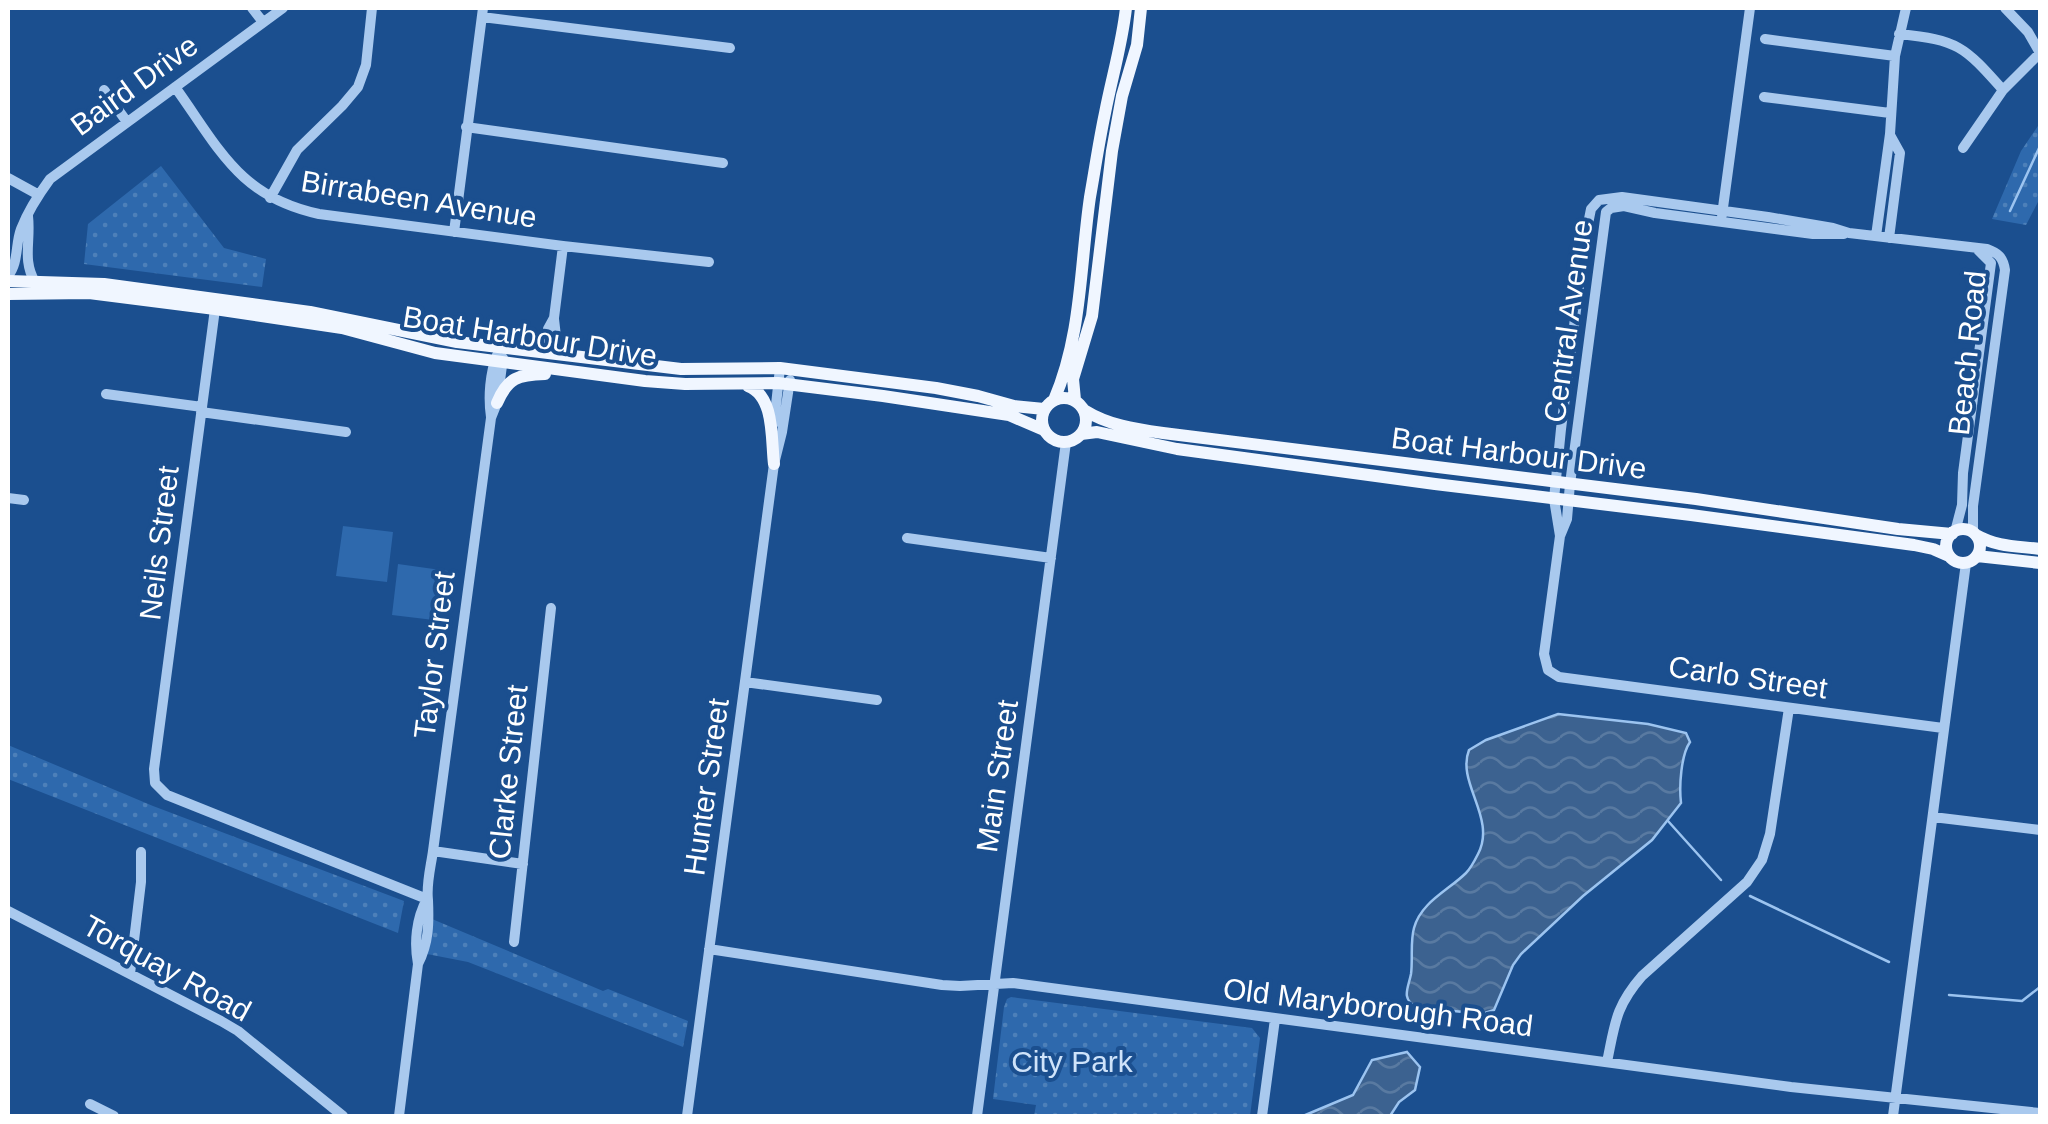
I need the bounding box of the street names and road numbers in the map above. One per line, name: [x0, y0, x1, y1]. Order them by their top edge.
street label: Baird Drive: [64, 28, 204, 142]
street label: Birrabeen Avenue: [299, 164, 539, 234]
street label: Central Avenue: [1537, 217, 1599, 425]
street label: Beach Road: [1942, 269, 1992, 437]
street label: Boat Harbour Drive: [401, 300, 659, 372]
street label: Boat Harbour Drive: [1390, 421, 1648, 485]
street label: Neils Street: [133, 463, 185, 622]
street label: Taylor Street: [407, 569, 461, 741]
street label: Carlo Street: [1666, 650, 1830, 705]
street label: Clarke Street: [482, 683, 534, 861]
street label: Hunter Street: [677, 696, 735, 878]
street label: Main Street: [970, 697, 1024, 854]
street label: Torquay Road: [77, 908, 257, 1028]
street label: Old Maryborough Road: [1221, 972, 1535, 1042]

